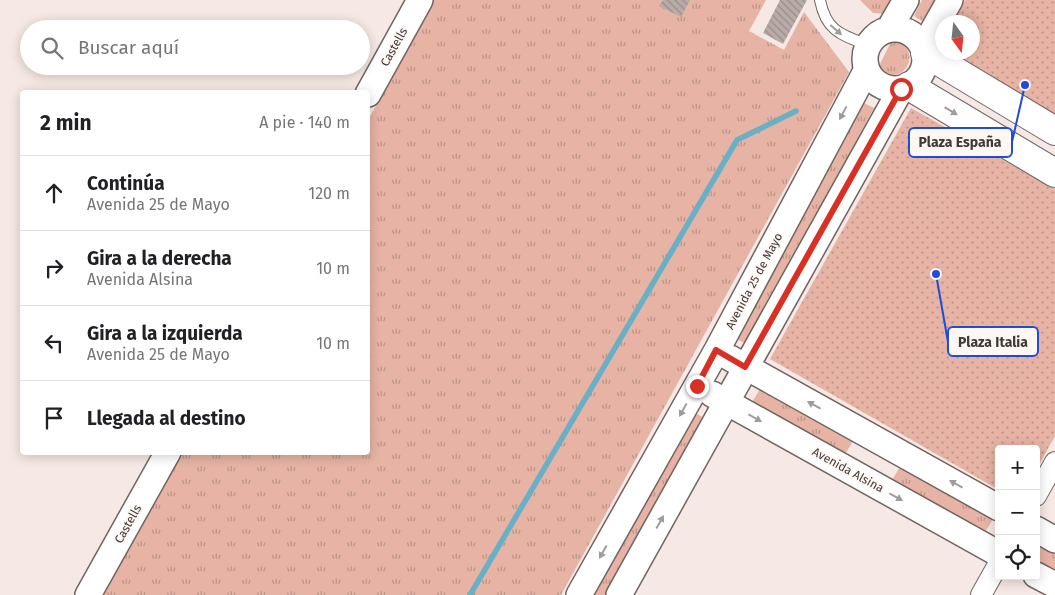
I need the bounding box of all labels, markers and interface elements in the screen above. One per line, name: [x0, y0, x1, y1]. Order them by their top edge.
north arrow: [935, 15, 980, 60]
search box: [20, 20, 370, 75]
street label: Castells: [378, 25, 410, 69]
one-way arrow: [830, 25, 843, 36]
icon: search: [38, 34, 66, 62]
text: Buscar aquí: [78, 36, 179, 59]
route start: [890, 78, 913, 101]
one-way arrow: [839, 106, 847, 121]
one-way arrow: [945, 106, 958, 115]
text: 2 min: [40, 110, 92, 136]
text: A pie · 140 m: [259, 113, 350, 132]
callout: Plaza España: [909, 128, 1012, 157]
text: Plaza España: [919, 134, 1002, 151]
text: Continúa: [87, 172, 165, 195]
icon: ahead: [40, 179, 68, 207]
text: 120 m: [308, 184, 350, 203]
text: Avenida 25 de Mayo: [87, 195, 230, 214]
street label: Avenida 25 de Mayo: [723, 230, 785, 332]
text: Gira a la derecha: [87, 247, 232, 270]
icon: right: [40, 254, 68, 282]
text: 10 m: [316, 259, 350, 278]
text: Avenida Alsina: [87, 270, 193, 289]
text: Gira a la izquierda: [87, 322, 243, 345]
callout: Plaza Italia: [948, 327, 1038, 356]
icon: left: [40, 329, 68, 357]
text: 10 m: [316, 334, 350, 353]
text: Plaza Italia: [958, 334, 1028, 351]
text: Avenida 25 de Mayo: [87, 345, 230, 364]
route end: [686, 375, 709, 398]
one-way arrow: [807, 401, 822, 409]
icon: arrive: [40, 404, 68, 432]
one-way arrow: [678, 404, 687, 417]
text: Llegada al destino: [87, 407, 246, 430]
one-way arrow: [747, 414, 762, 422]
street label: Avenida Alsina: [810, 445, 886, 495]
map controls: [995, 445, 1040, 580]
button: +: [995, 445, 1040, 490]
one-way arrow: [950, 480, 963, 489]
button: −: [995, 490, 1040, 535]
one-way arrow: [889, 493, 904, 501]
street label: Castells: [112, 502, 144, 546]
one-way arrow: [655, 515, 664, 528]
button: locate: [995, 535, 1040, 580]
one-way arrow: [599, 545, 608, 559]

